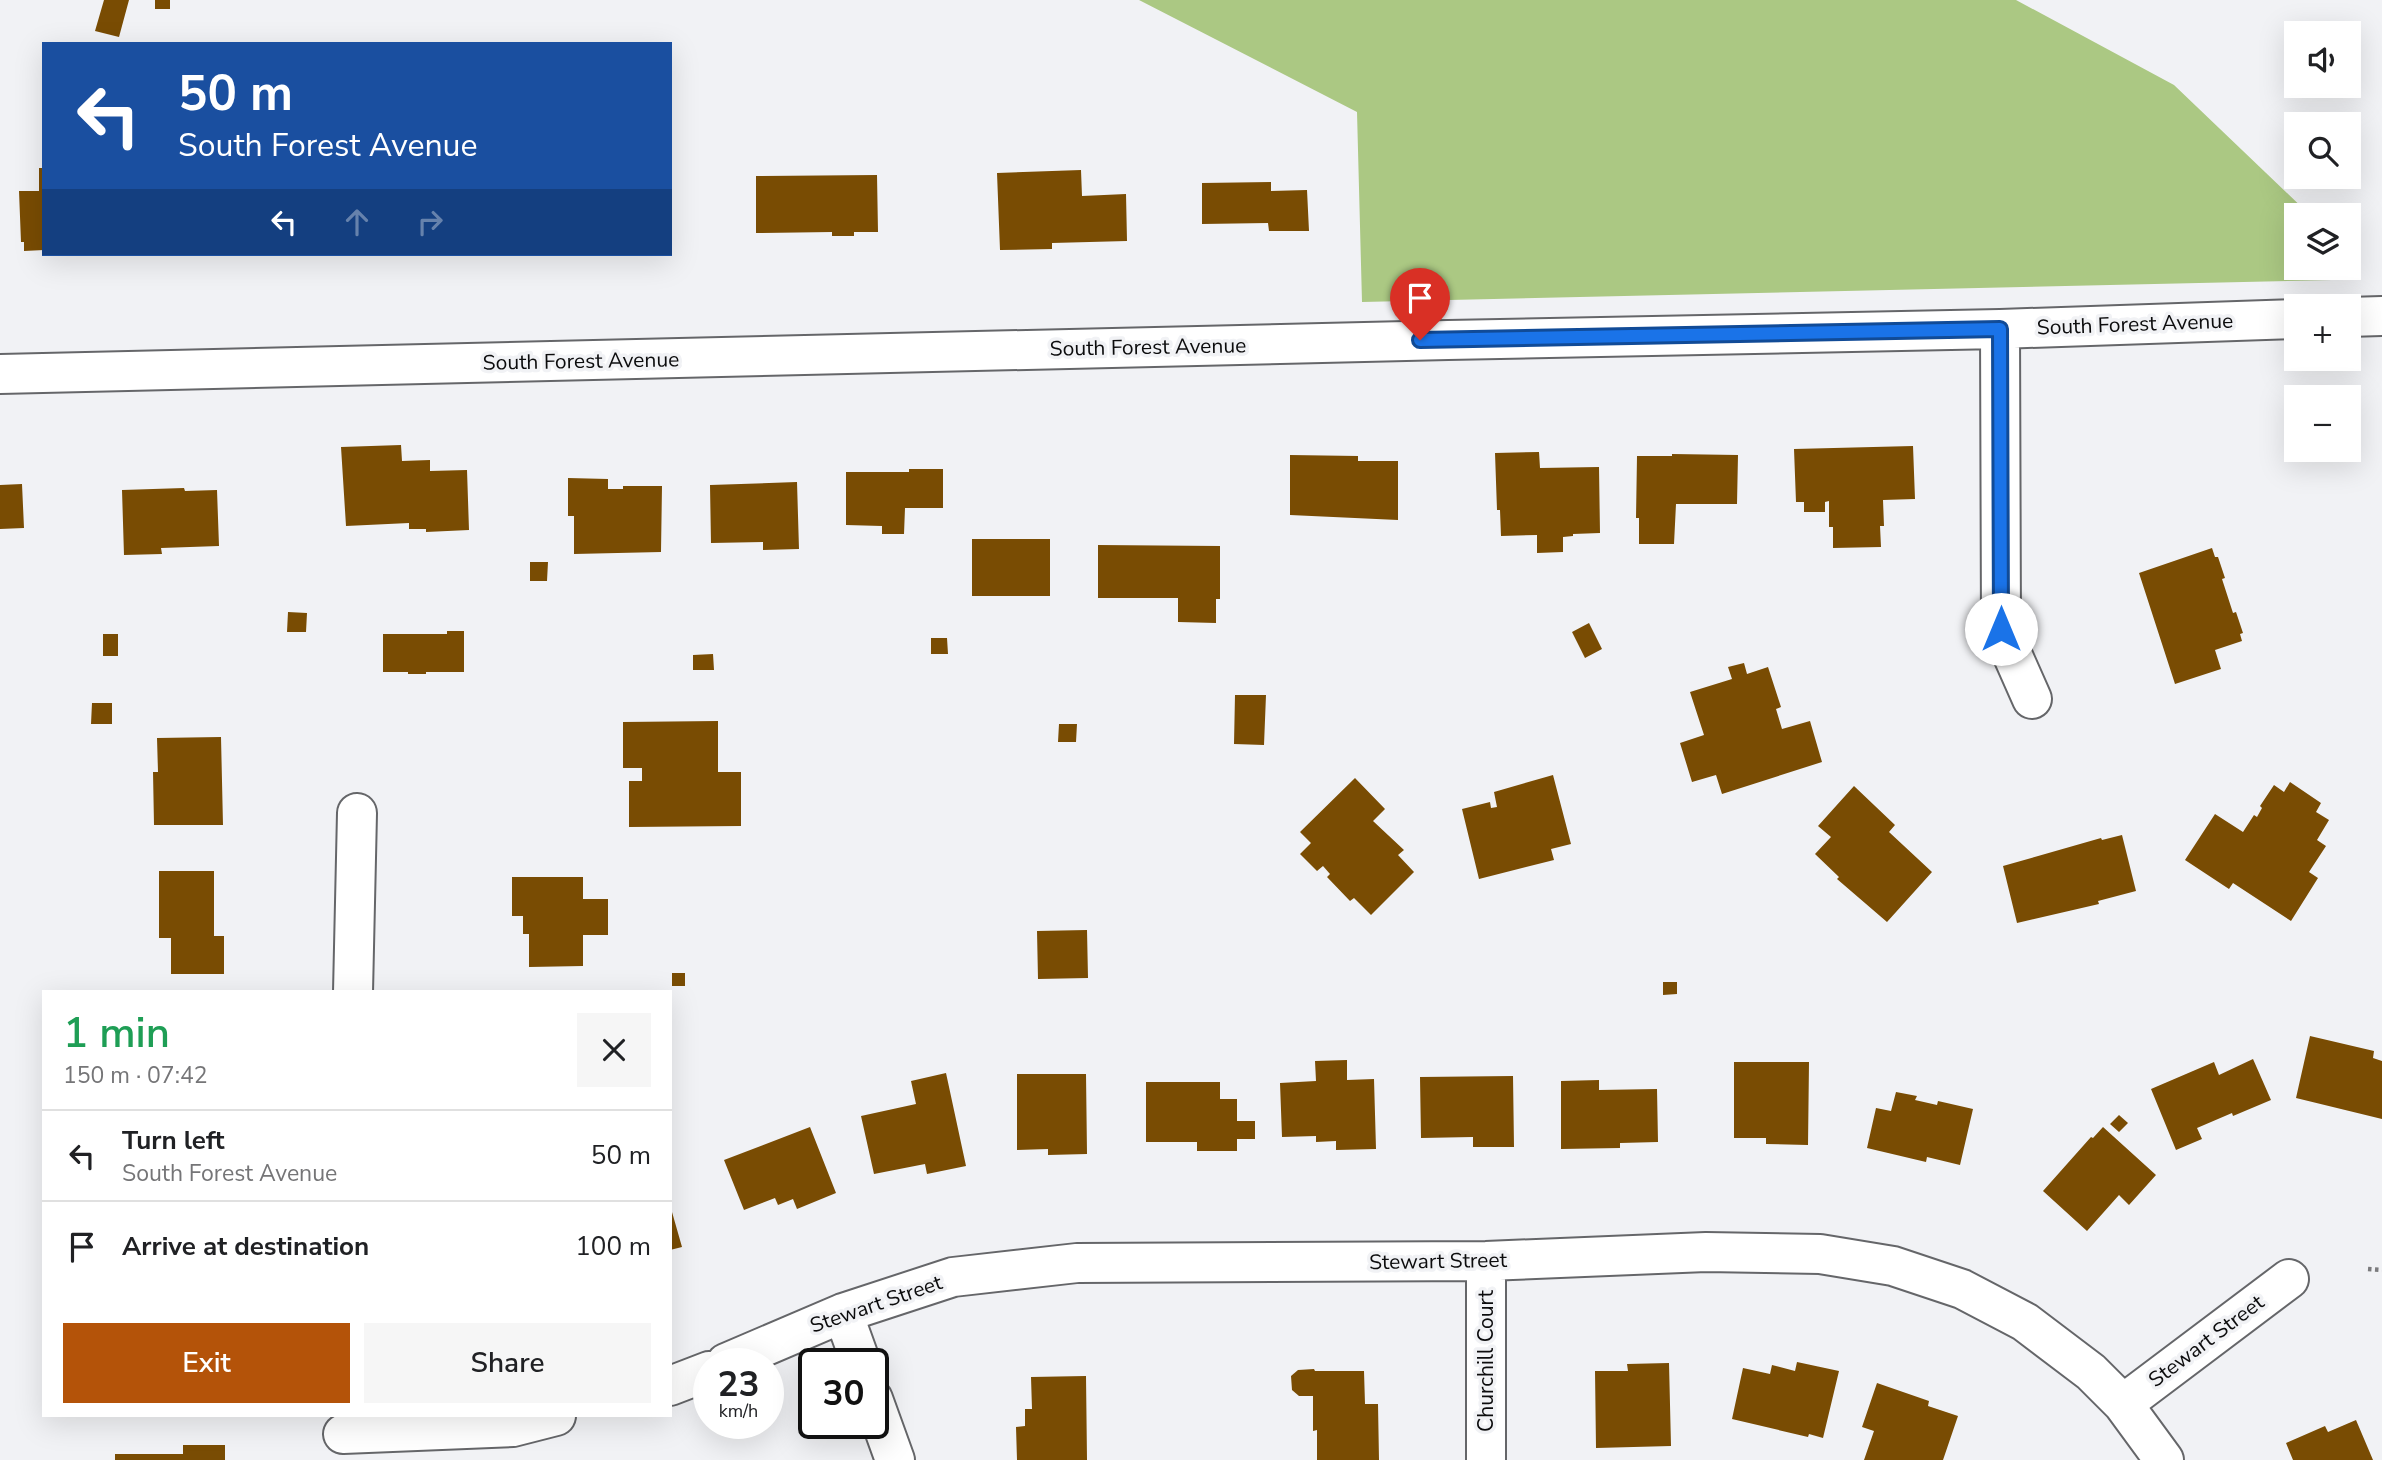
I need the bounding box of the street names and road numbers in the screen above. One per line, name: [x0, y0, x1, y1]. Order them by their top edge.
street label: South Forest Avenue: [2036, 307, 2234, 341]
street label: South Forest Avenue: [1049, 331, 1247, 363]
street label: South Forest Avenue: [482, 345, 680, 377]
street label: Stewart Street: [1369, 1246, 1508, 1276]
street label: Stewart Street: [806, 1268, 946, 1340]
street label: Stewart Street: [2143, 1288, 2270, 1394]
street label: Churchill Court: [1472, 1289, 1500, 1432]

